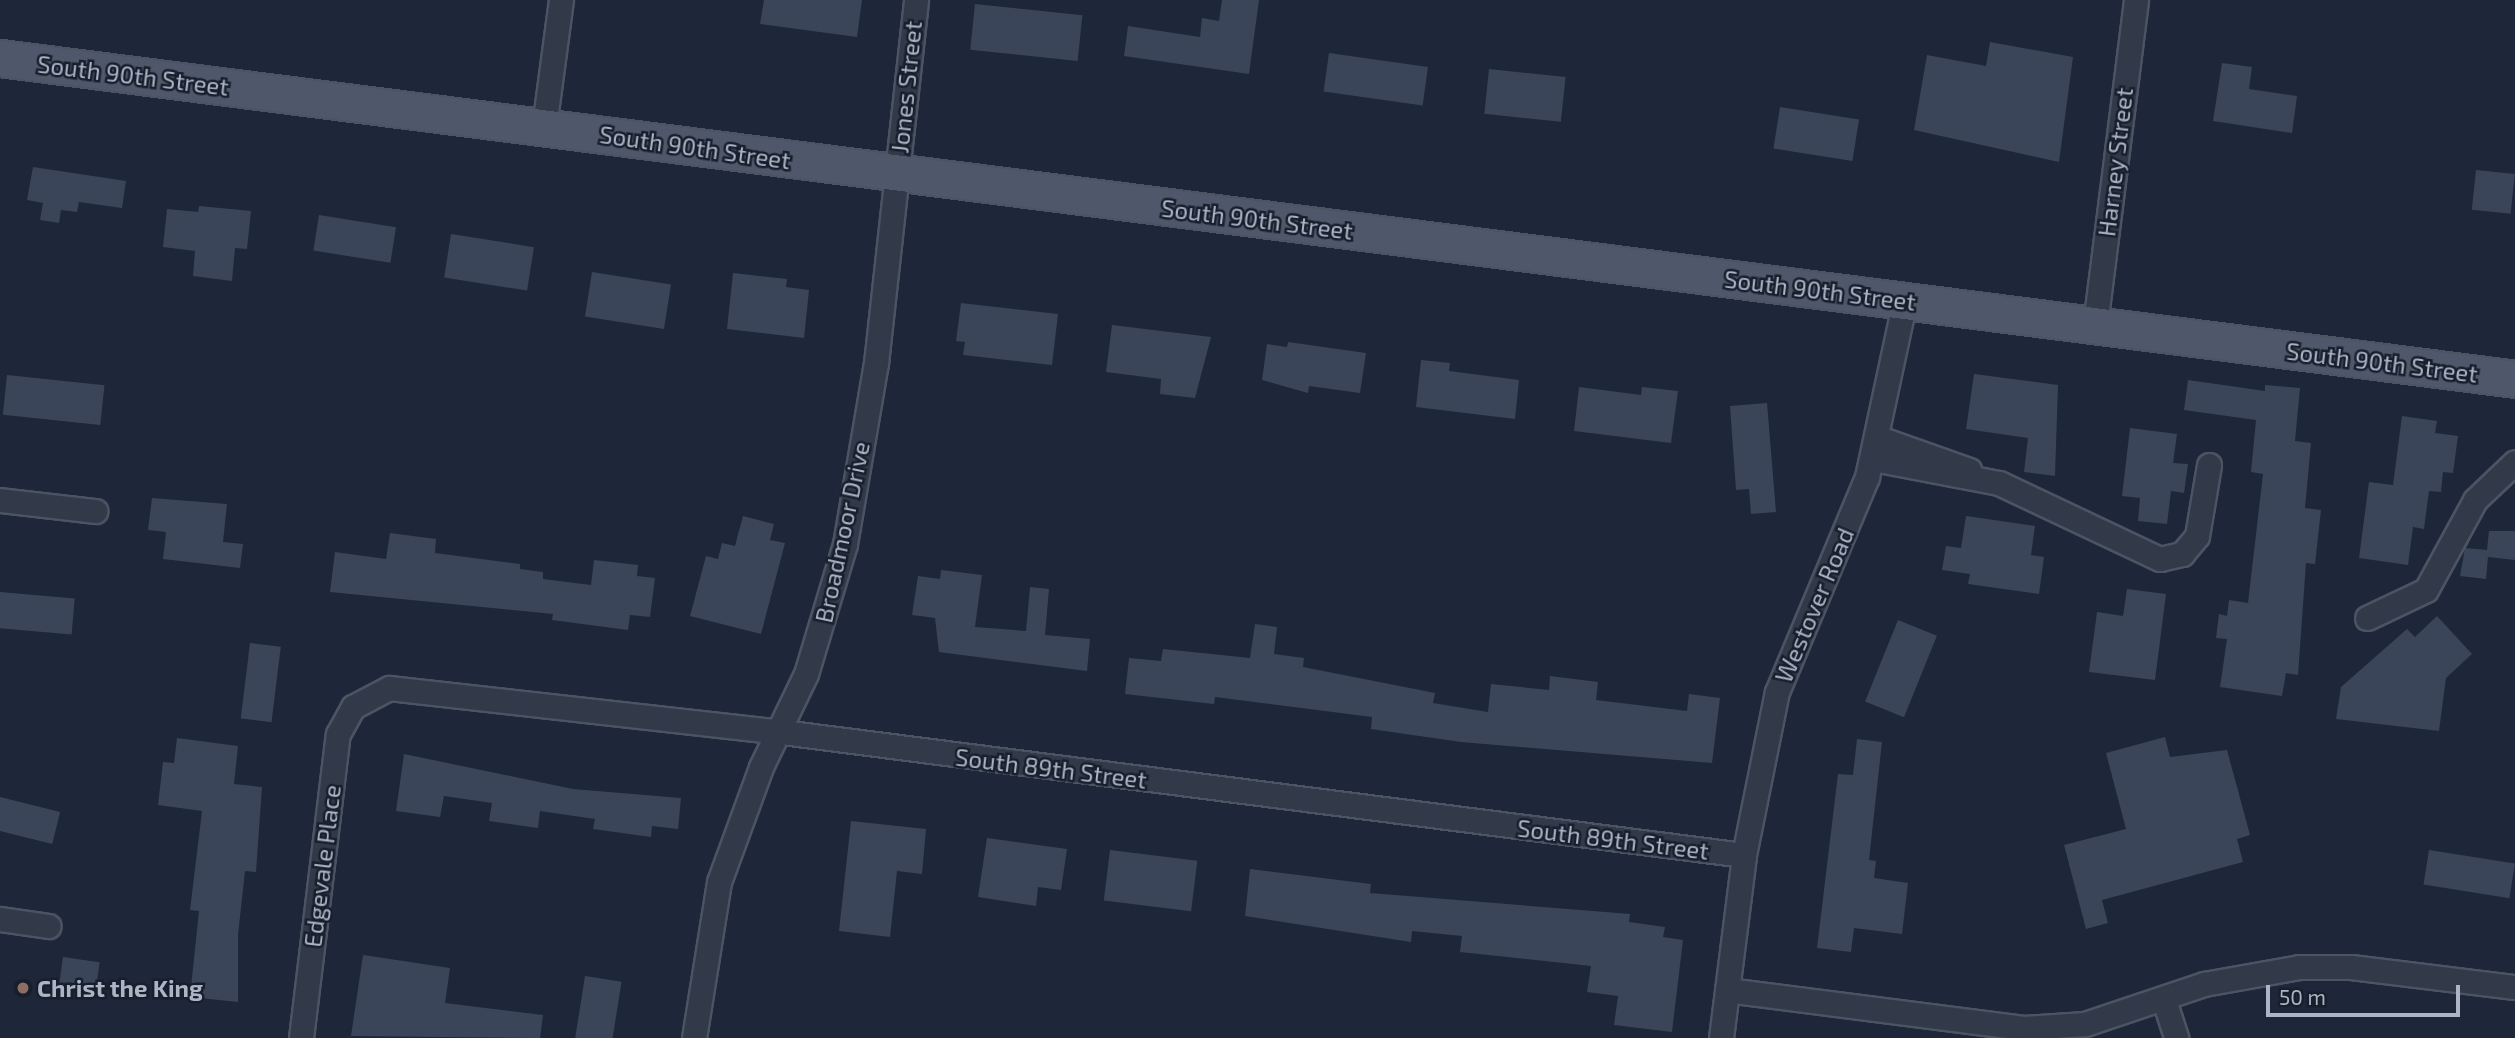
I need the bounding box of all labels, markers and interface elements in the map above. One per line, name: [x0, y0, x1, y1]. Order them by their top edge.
street label: Jones Street: [885, 19, 927, 155]
street label: South 90th Street: [36, 49, 230, 101]
street label: Harney Street: [2092, 86, 2138, 238]
street label: South 90th Street: [598, 119, 792, 175]
street label: South 90th Street: [1160, 193, 1354, 245]
street label: South 90th Street: [1723, 264, 1917, 316]
street label: South 90th Street: [2285, 336, 2479, 388]
street label: Broadmoor Drive: [809, 439, 875, 625]
street label: Westover Road: [1768, 523, 1860, 687]
street label: South 89th Street: [954, 742, 1148, 794]
street label: Edgevale Place: [298, 783, 346, 949]
street label: South 89th Street: [1516, 813, 1710, 865]
scale bar: [2270, 972, 2464, 1016]
place label: Christ the King: [37, 974, 203, 1002]
marker: Christ the King: [15, 980, 31, 996]
text: 50 m: [2279, 984, 2326, 1009]

